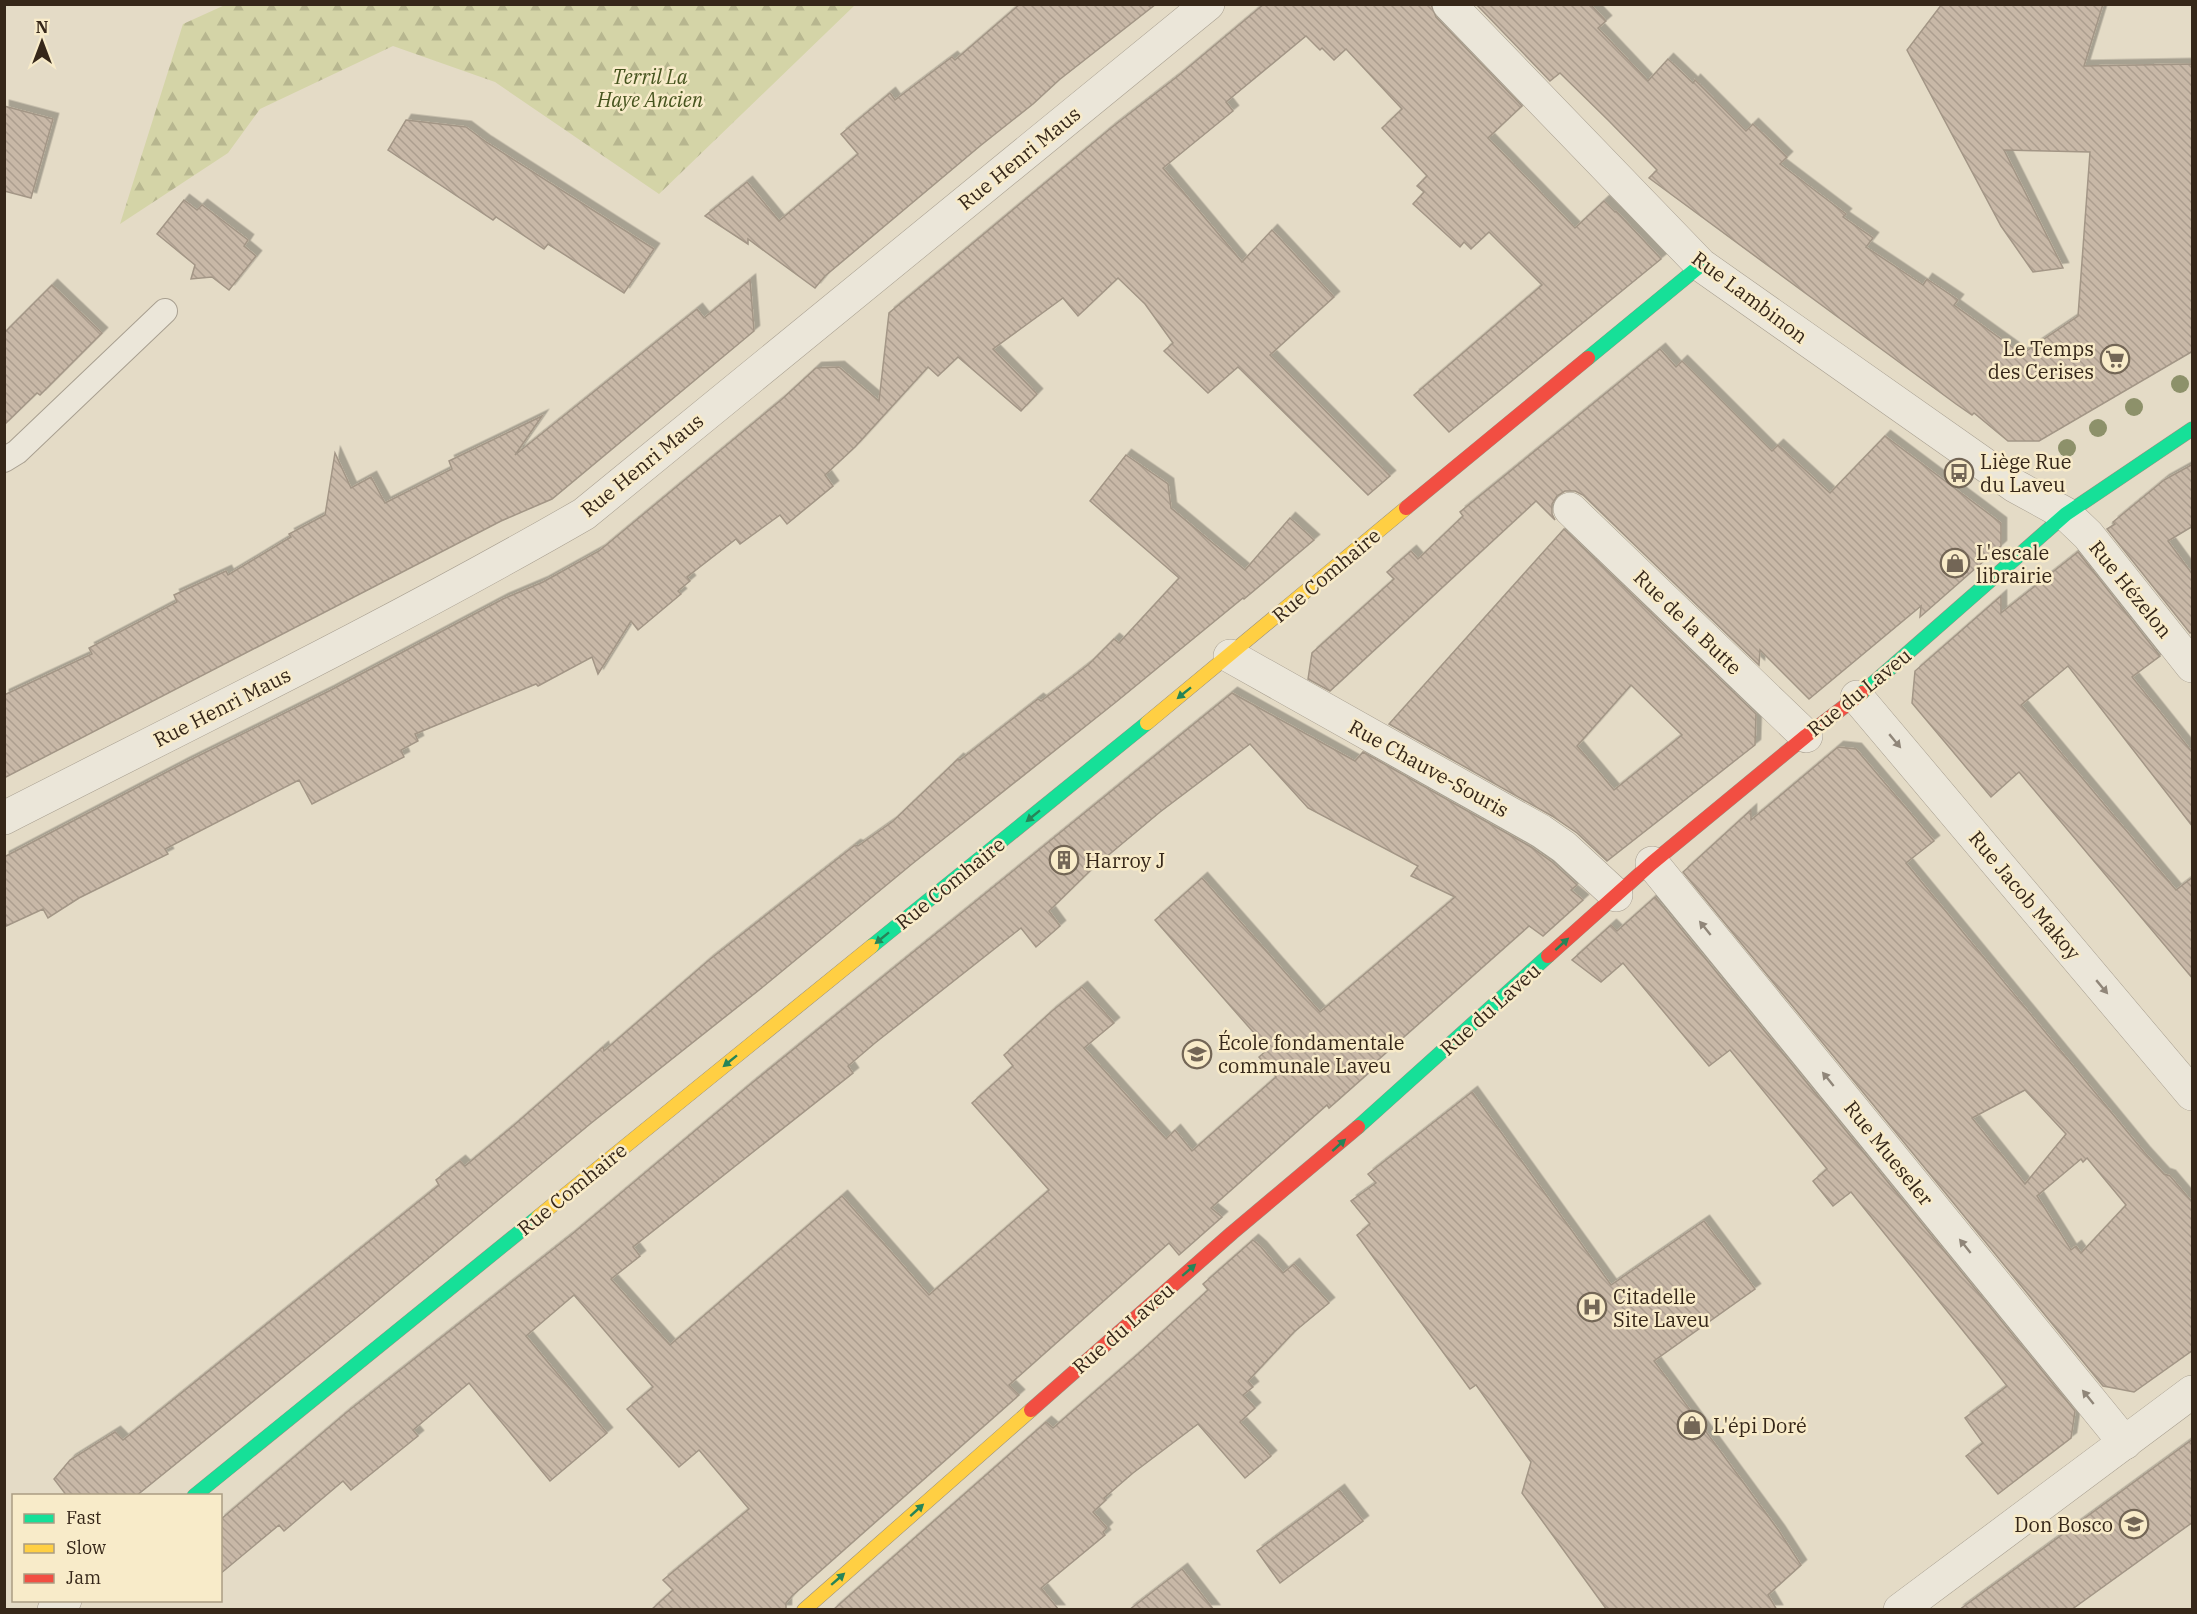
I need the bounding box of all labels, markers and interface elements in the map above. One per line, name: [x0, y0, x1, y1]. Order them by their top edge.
north arrow: [12, 12, 72, 72]
text: N: [36, 17, 48, 37]
park label: Terril La Haye Ancien: [596, 63, 704, 113]
street label: Rue Henri Maus: [952, 100, 1086, 216]
street label: Rue Lambinon: [1687, 245, 1813, 349]
place label: Le Temps des Cerises: [1988, 335, 2094, 385]
supermarket icon: Le Temps des Cerises: [2099, 343, 2131, 375]
street label: Rue Henri Maus: [575, 407, 709, 523]
place label: Liège Rue du Laveu: [1980, 448, 2071, 498]
bus stop icon: Liège Rue du Laveu: [1943, 457, 1975, 489]
street label: Rue Comhaire: [1266, 522, 1386, 628]
street label: Rue Hézelon: [2083, 535, 2179, 644]
place label: L'escale librairie: [1976, 539, 2052, 589]
shop icon: L'escale librairie: [1939, 547, 1971, 579]
street label: Rue de la Butte: [1628, 564, 1748, 680]
street label: Rue du Laveu: [1801, 642, 1917, 742]
street label: Rue Henri Maus: [149, 661, 295, 753]
one-way arrow: [1177, 686, 1192, 698]
street label: Rue Chauve-Souris: [1344, 713, 1514, 823]
one-way arrow: [1889, 733, 1902, 749]
one-way arrow: [1025, 809, 1041, 822]
street label: Rue Jacob Makoy: [1963, 825, 2087, 965]
street label: Rue Comhaire: [890, 831, 1010, 935]
building icon: Harroy J: [1048, 844, 1080, 876]
place label: Harroy J: [1085, 847, 1165, 874]
one-way arrow: [1699, 921, 1712, 936]
one-way arrow: [874, 932, 889, 944]
one-way arrow: [1554, 937, 1569, 951]
street label: Rue du Laveu: [1434, 957, 1546, 1061]
one-way arrow: [2096, 979, 2109, 995]
place label: École fondamentale communale Laveu: [1218, 1029, 1405, 1079]
school or university icon: École fondamentale communale Laveu: [1181, 1038, 1213, 1070]
one-way arrow: [722, 1055, 738, 1068]
one-way arrow: [1822, 1071, 1835, 1087]
street label: Rue Mueseler: [1838, 1095, 1940, 1211]
street label: Rue Comhaire: [512, 1137, 632, 1241]
one-way arrow: [1331, 1139, 1346, 1152]
one-way arrow: [1959, 1239, 1972, 1254]
one-way arrow: [1182, 1263, 1197, 1277]
street label: Rue du Laveu: [1066, 1276, 1180, 1380]
place label: Citadelle Site Laveu: [1613, 1283, 1710, 1333]
hospital icon: Citadelle Site Laveu: [1576, 1291, 1608, 1323]
one-way arrow: [2082, 1389, 2095, 1405]
shop icon: L'épi Doré: [1676, 1409, 1708, 1441]
place label: L'épi Doré: [1713, 1412, 1807, 1439]
legend: [12, 1494, 222, 1602]
one-way arrow: [909, 1504, 924, 1517]
text: Fast: [66, 1506, 101, 1529]
school or university icon: Don Bosco: [2118, 1508, 2150, 1540]
place label: Don Bosco: [2014, 1511, 2113, 1538]
text: Slow: [66, 1536, 106, 1559]
text: Jam: [66, 1566, 101, 1589]
one-way arrow: [831, 1572, 846, 1586]

